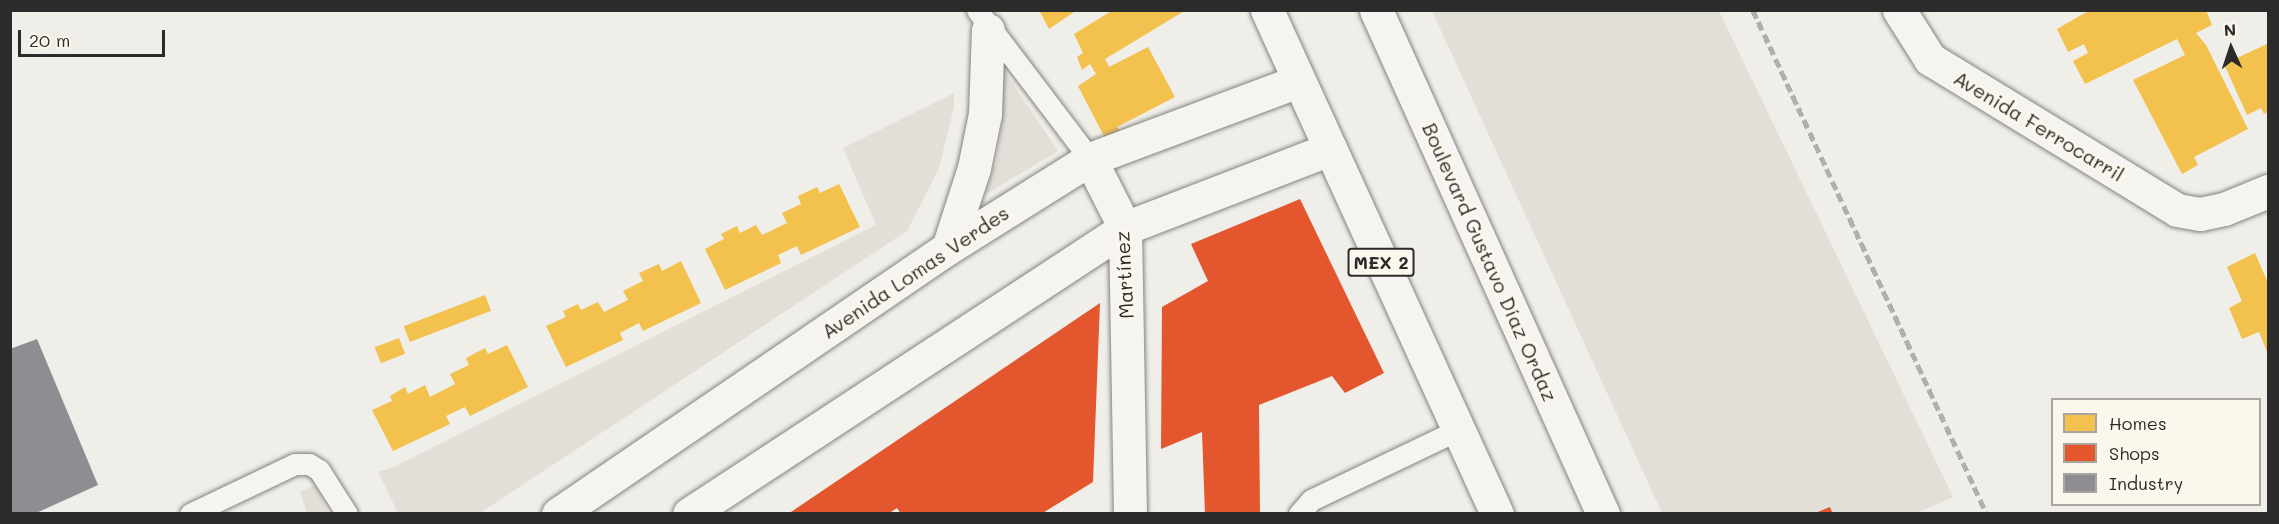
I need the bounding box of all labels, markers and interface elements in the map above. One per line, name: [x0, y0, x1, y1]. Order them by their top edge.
scale bar: [21, 18, 168, 56]
north arrow: [2201, 18, 2261, 78]
text: N: [2223, 19, 2237, 40]
text: 20 m: [29, 28, 70, 52]
street label: Avenida Ferrocarril: [1949, 66, 2129, 186]
street label: Boulevard Gustavo Díaz Ordaz: [1418, 119, 1562, 405]
street label: Avenida Lomas Verdes: [817, 200, 1013, 344]
street label: Martínez: [1110, 230, 1138, 320]
road number: MEX 2: [1346, 247, 1416, 277]
legend: [2051, 398, 2261, 506]
text: Homes: [2109, 411, 2167, 435]
text: Shops: [2109, 441, 2160, 465]
text: Industry: [2109, 471, 2183, 495]

